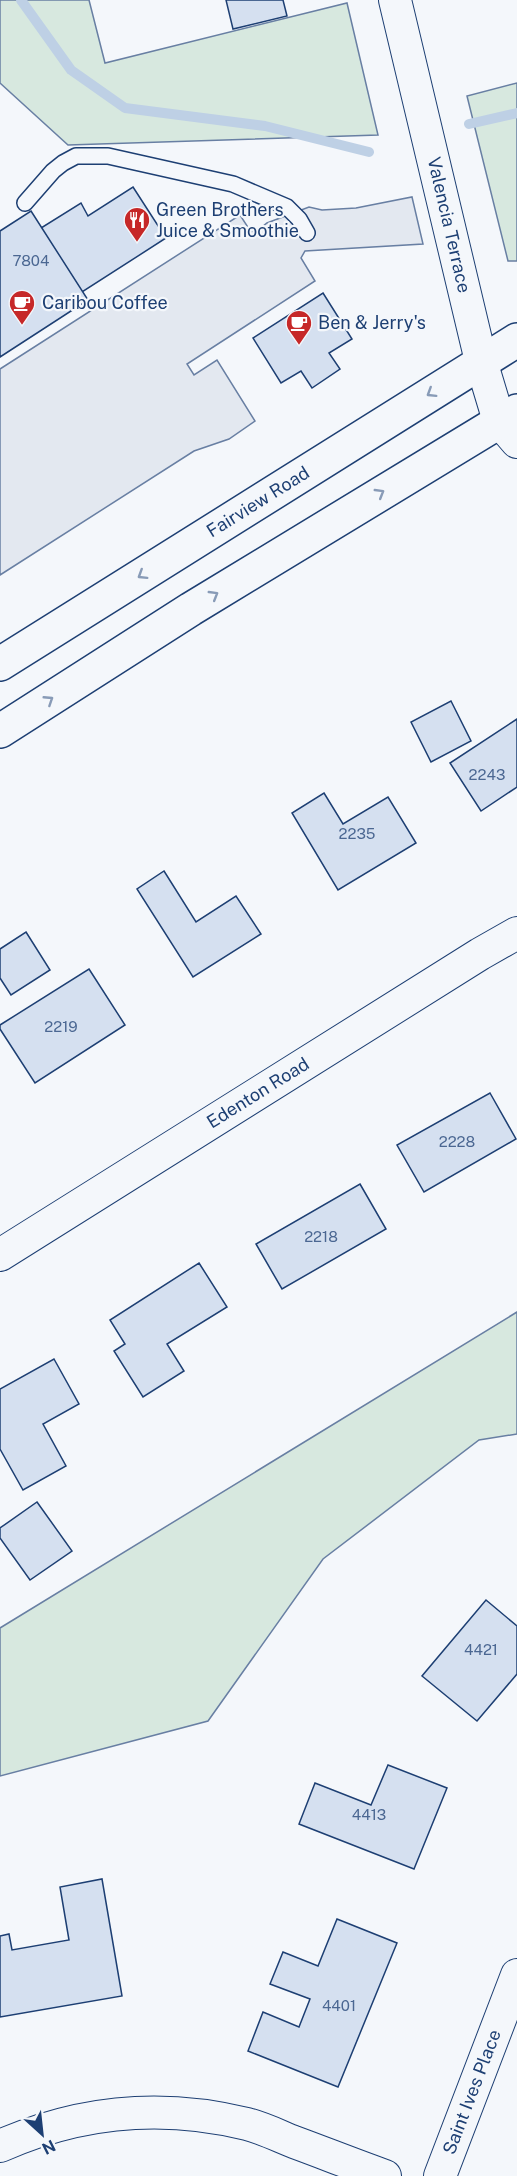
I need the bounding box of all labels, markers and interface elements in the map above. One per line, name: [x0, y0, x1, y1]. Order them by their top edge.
street label: Valencia Terrace: [424, 155, 475, 295]
place label: Green Brothers Juice & Smoothie: [156, 199, 299, 241]
restaurant icon: Green Brothers Juice & Smoothie: [122, 205, 152, 243]
house number: 7804: [13, 252, 49, 269]
cafe icon: Caribou Coffee: [7, 288, 37, 326]
place label: Caribou Coffee: [42, 292, 168, 313]
cafe icon: Ben & Jerry's: [284, 308, 314, 346]
place label: Ben & Jerry's: [318, 312, 426, 333]
one-way arrow: [427, 385, 437, 397]
street label: Fairview Road: [203, 462, 313, 541]
one-way arrow: [374, 489, 384, 501]
one-way arrow: [138, 568, 149, 579]
one-way arrow: [208, 591, 218, 602]
one-way arrow: [43, 695, 53, 707]
house number: 2243: [469, 766, 505, 783]
house number: 2235: [339, 825, 375, 842]
house number: 2219: [44, 1018, 78, 1035]
street label: Edenton Road: [203, 1053, 313, 1132]
house number: 2228: [439, 1133, 475, 1150]
house number: 2218: [304, 1228, 338, 1245]
house number: 4421: [464, 1641, 498, 1658]
house number: 4413: [352, 1806, 386, 1823]
house number: 4401: [322, 1997, 356, 2014]
street label: Saint Ives Place: [438, 2026, 505, 2157]
north arrow: [12, 2104, 72, 2164]
text: N: [39, 2136, 58, 2158]

